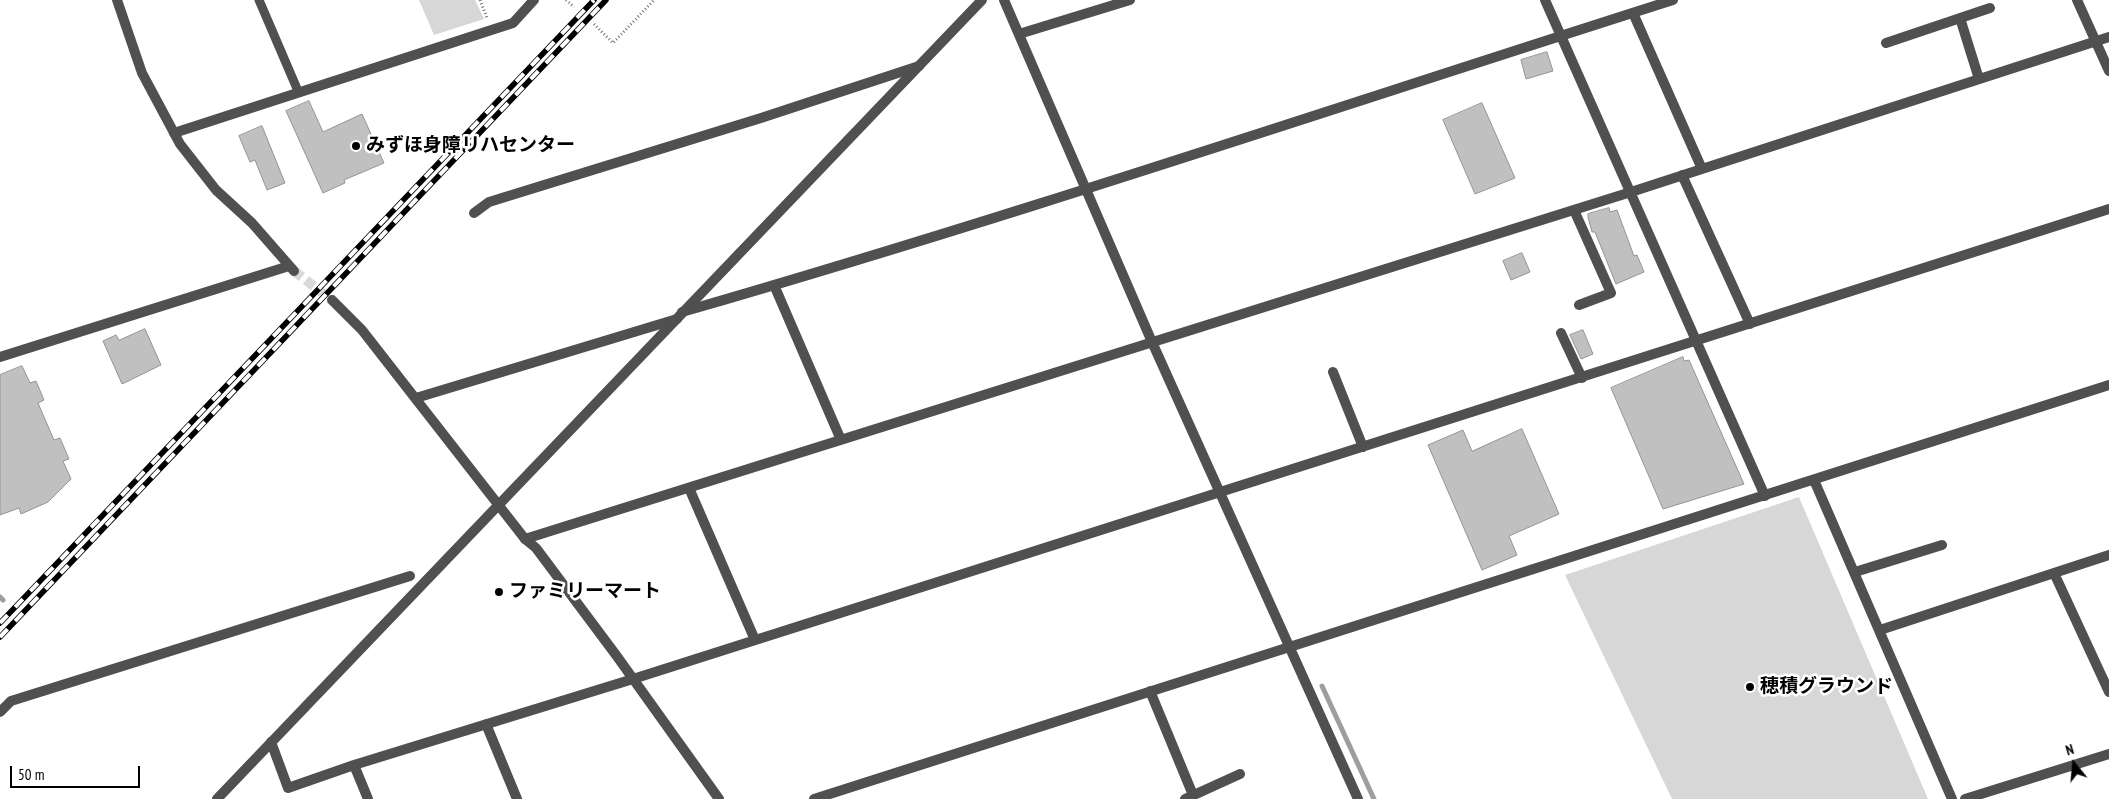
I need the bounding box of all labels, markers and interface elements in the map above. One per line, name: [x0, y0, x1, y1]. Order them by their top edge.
place label: みずほ身障リハセンター: [366, 135, 575, 157]
marker: みずほ身障リハセンター: [350, 140, 362, 152]
place label: ファミリーマート: [509, 581, 661, 603]
marker: ファミリーマート: [493, 586, 505, 598]
place label: 穂積グラウンド: [1760, 676, 1893, 698]
marker: 穂積グラウンド: [1744, 681, 1756, 693]
north arrow: [2049, 739, 2099, 789]
text: N: [2063, 740, 2076, 759]
scale bar: [12, 756, 142, 788]
text: 50 m: [18, 765, 44, 784]

